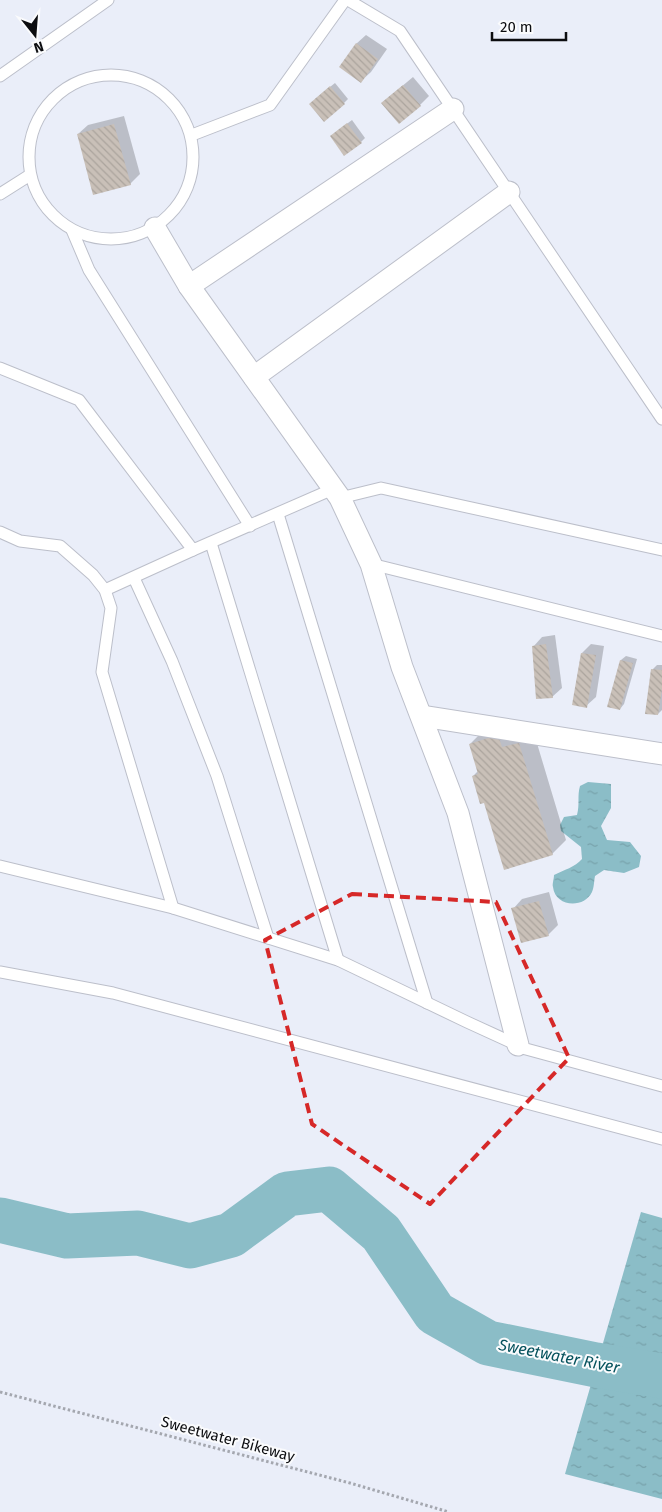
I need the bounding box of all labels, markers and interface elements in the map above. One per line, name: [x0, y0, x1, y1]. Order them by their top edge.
north arrow: [10, 10, 60, 60]
scale bar: [492, 10, 566, 42]
text: 20 m: [500, 18, 533, 36]
text: N: [32, 37, 46, 56]
water label: Sweetwater River: [496, 1335, 622, 1377]
street label: Sweetwater Bikeway: [159, 1413, 297, 1466]

